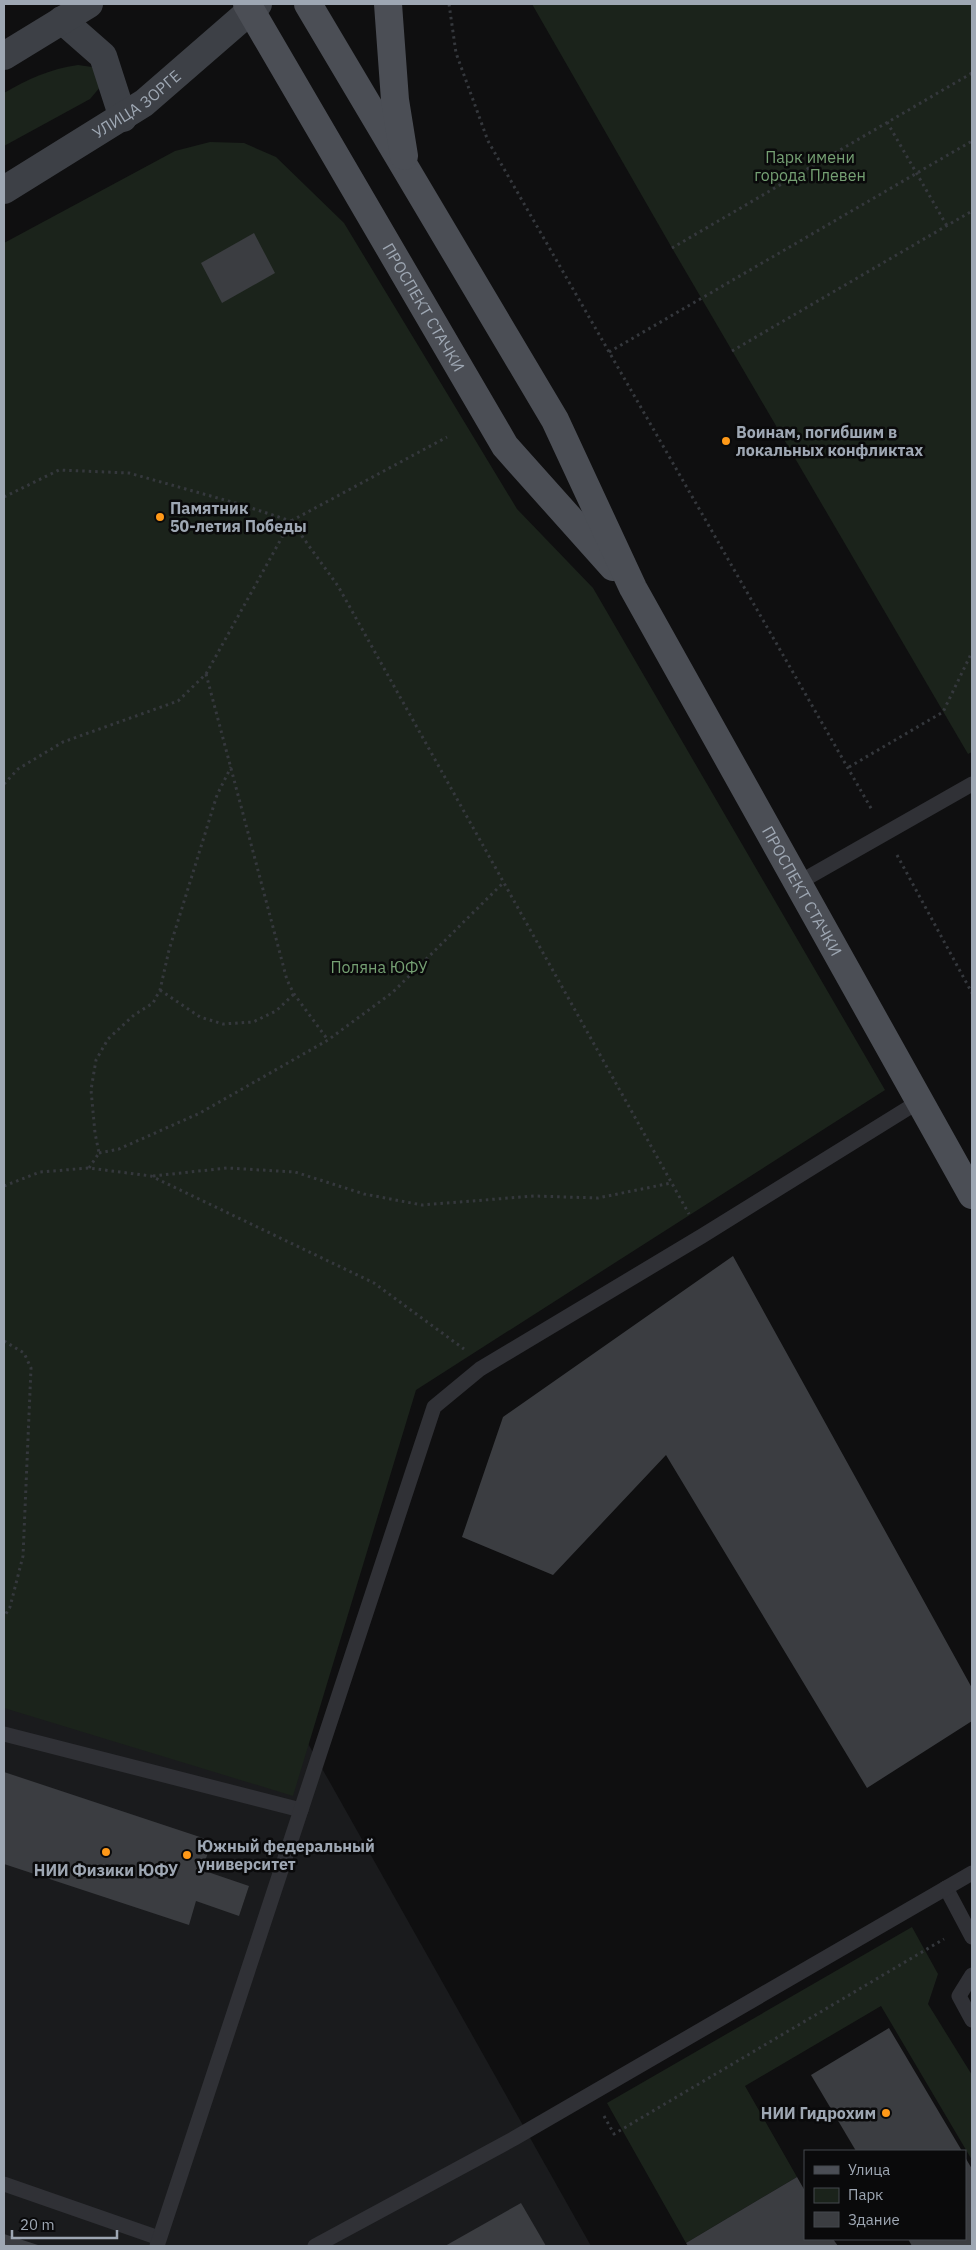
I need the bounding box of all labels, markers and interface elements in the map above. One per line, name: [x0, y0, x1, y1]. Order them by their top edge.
street label: УЛИЦА ЗОРГЕ: [89, 66, 185, 143]
park label: Парк имени города Плевен: [754, 147, 866, 185]
street label: ПРОСПЕКТ СТАЧКИ: [379, 239, 469, 375]
place label: Воинам, погибшим в локальных конфликтах: [736, 422, 923, 460]
marker: Воинам, погибшим в локальных конфликтах: [720, 435, 732, 447]
place label: Памятник 50-летия Победы: [170, 498, 307, 536]
marker: Памятник 50-летия Победы: [154, 511, 166, 523]
street label: ПРОСПЕКТ СТАЧКИ: [758, 822, 846, 959]
park label: Поляна ЮФУ: [330, 957, 428, 977]
place label: Южный федеральный университет: [197, 1836, 375, 1874]
marker: НИИ Физики ЮФУ: [100, 1846, 112, 1858]
marker: Южный федеральный университет: [181, 1849, 193, 1861]
place label: НИИ Физики ЮФУ: [34, 1860, 178, 1880]
place label: НИИ Гидрохим: [761, 2103, 876, 2123]
marker: НИИ Гидрохим: [880, 2107, 892, 2119]
legend: [804, 2150, 966, 2240]
text: Улица: [848, 2160, 890, 2179]
text: Парк: [848, 2185, 883, 2204]
scale bar: [12, 2208, 118, 2240]
text: Здание: [848, 2210, 900, 2229]
text: 20 m: [20, 2215, 55, 2234]

